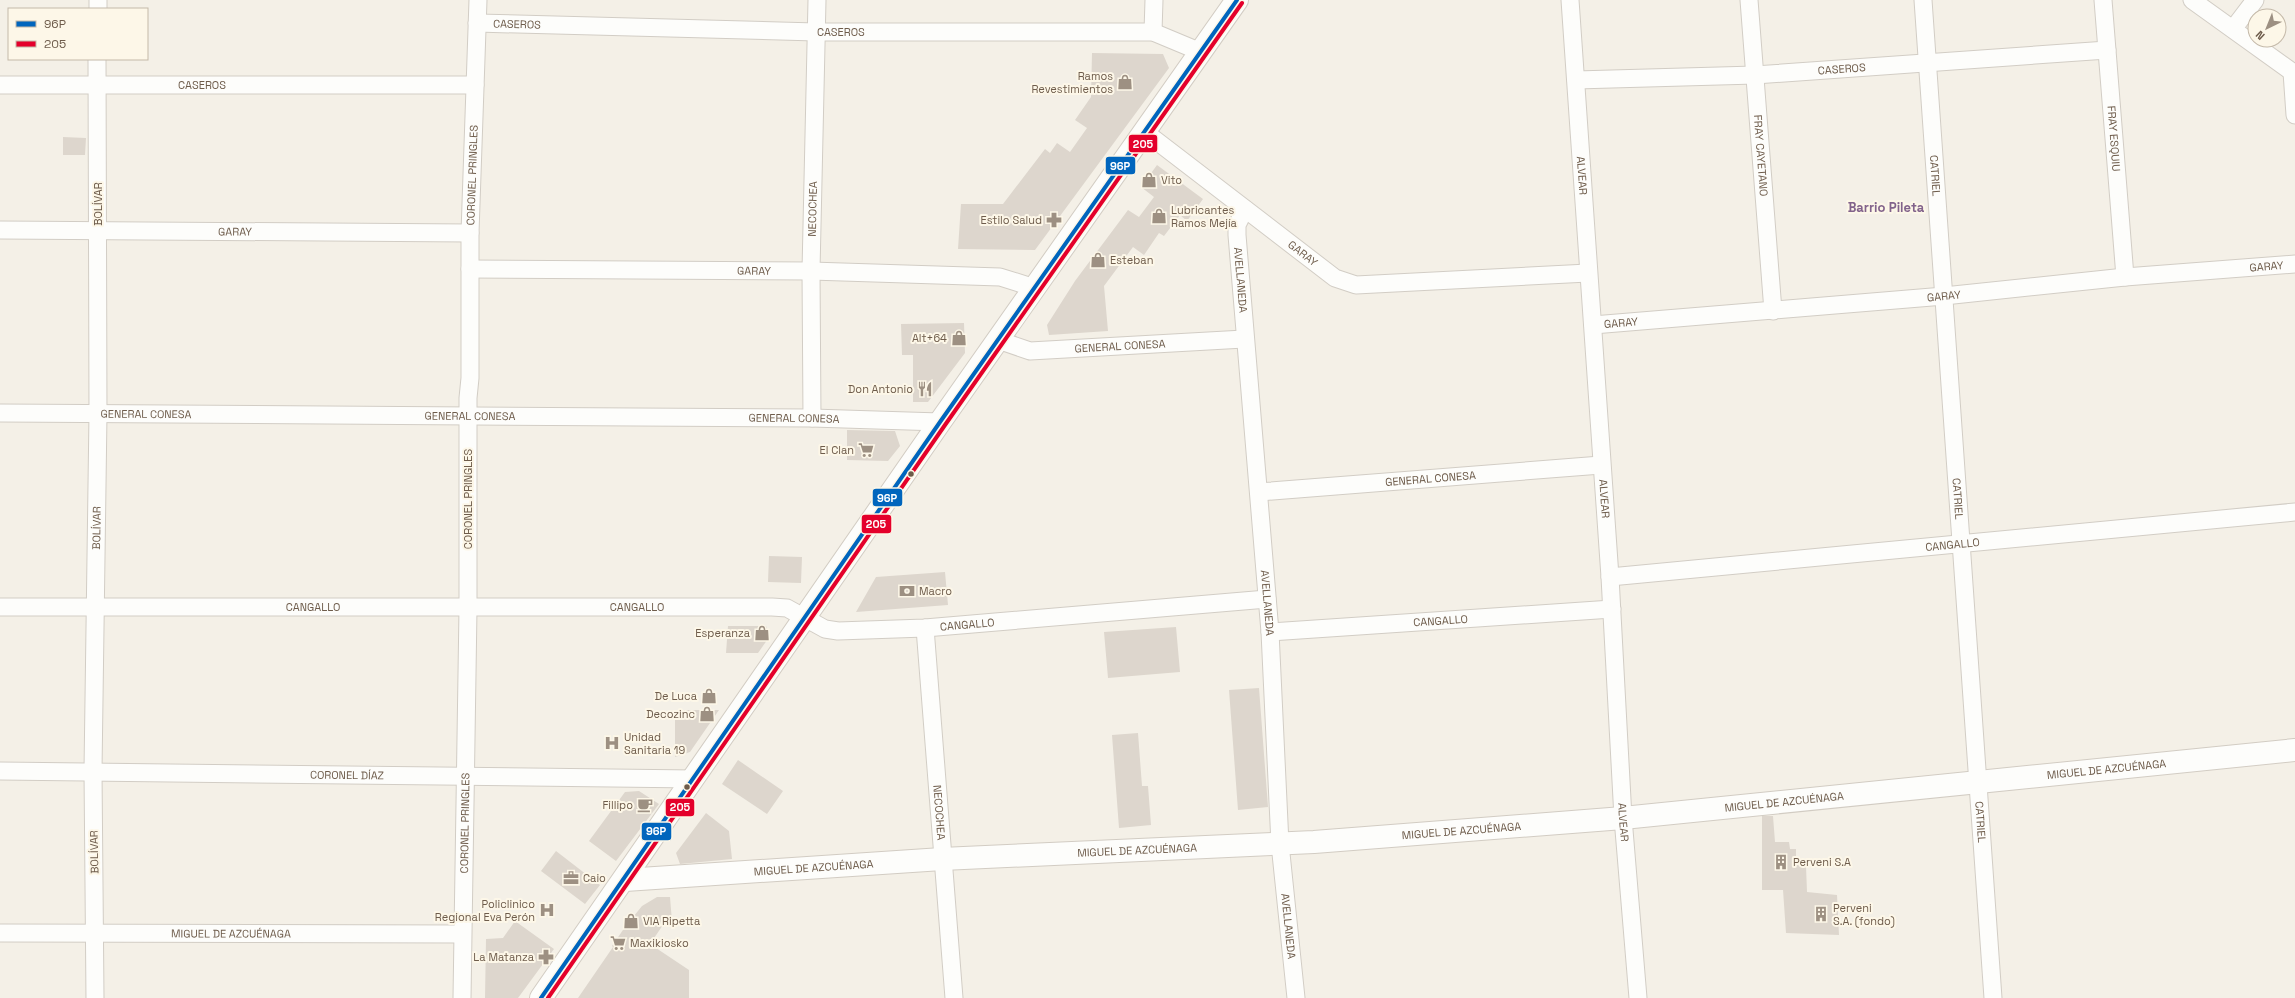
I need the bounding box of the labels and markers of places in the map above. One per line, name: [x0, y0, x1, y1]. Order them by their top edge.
place label: Ramos Revestimientos: [1031, 69, 1113, 96]
shop icon: Ramos Revestimientos: [1116, 73, 1134, 91]
shop icon: Vito: [1140, 171, 1158, 189]
place label: Vito: [1161, 173, 1182, 187]
place label: Lubricantes Ramos Mejía: [1171, 203, 1238, 230]
shop icon: Lubricantes Ramos Mejía: [1150, 207, 1168, 225]
pharmacy icon: Estilo Salud: [1045, 211, 1063, 229]
place label: Estilo Salud: [980, 213, 1042, 227]
shop icon: Esteban: [1089, 251, 1107, 269]
place label: Esteban: [1110, 253, 1153, 267]
shop icon: Alt+64: [950, 329, 968, 347]
place label: Alt+64: [912, 331, 947, 345]
restaurant icon: Don Antonio: [916, 380, 934, 398]
place label: Don Antonio: [848, 382, 913, 396]
supermarket icon: El Clan: [857, 441, 875, 459]
place label: El Clan: [819, 443, 854, 457]
unlabelled marker: [906, 469, 916, 479]
bank icon: Macro: [898, 582, 916, 600]
place label: Macro: [919, 584, 952, 598]
shop icon: Esperanza: [753, 624, 771, 642]
place label: Esperanza: [695, 626, 751, 640]
shop icon: De Luca: [700, 687, 718, 705]
place label: De Luca: [655, 689, 698, 703]
shop icon: Decozinc: [698, 705, 716, 723]
place label: Decozinc: [646, 707, 695, 721]
place label: Unidad Sanitaria 19: [624, 730, 685, 757]
hospital icon: Unidad Sanitaria 19: [603, 734, 621, 752]
unlabelled marker: [682, 782, 692, 792]
cafe icon: Fillipo: [636, 796, 654, 814]
place label: Fillipo: [602, 798, 633, 812]
building icon: Perveni S.A: [1772, 853, 1790, 871]
place label: Perveni S.A: [1793, 855, 1851, 869]
office icon: Caio: [562, 869, 580, 887]
place label: Caio: [583, 871, 606, 885]
place label: Policlinico Regional Eva Perón: [435, 897, 535, 924]
hospital icon: Policlinico Regional Eva Perón: [538, 901, 556, 919]
place label: Perveni S.A. (fondo): [1833, 901, 1895, 928]
building icon: Perveni S.A. (fondo): [1812, 905, 1830, 923]
shop icon: VIA Ripetta: [622, 912, 640, 930]
place label: VIA Ripetta: [643, 914, 701, 928]
supermarket icon: Maxikiosko: [609, 934, 627, 952]
place label: Maxikiosko: [630, 936, 689, 950]
pharmacy icon: La Matanza: [537, 948, 555, 966]
place label: La Matanza: [473, 950, 535, 964]

